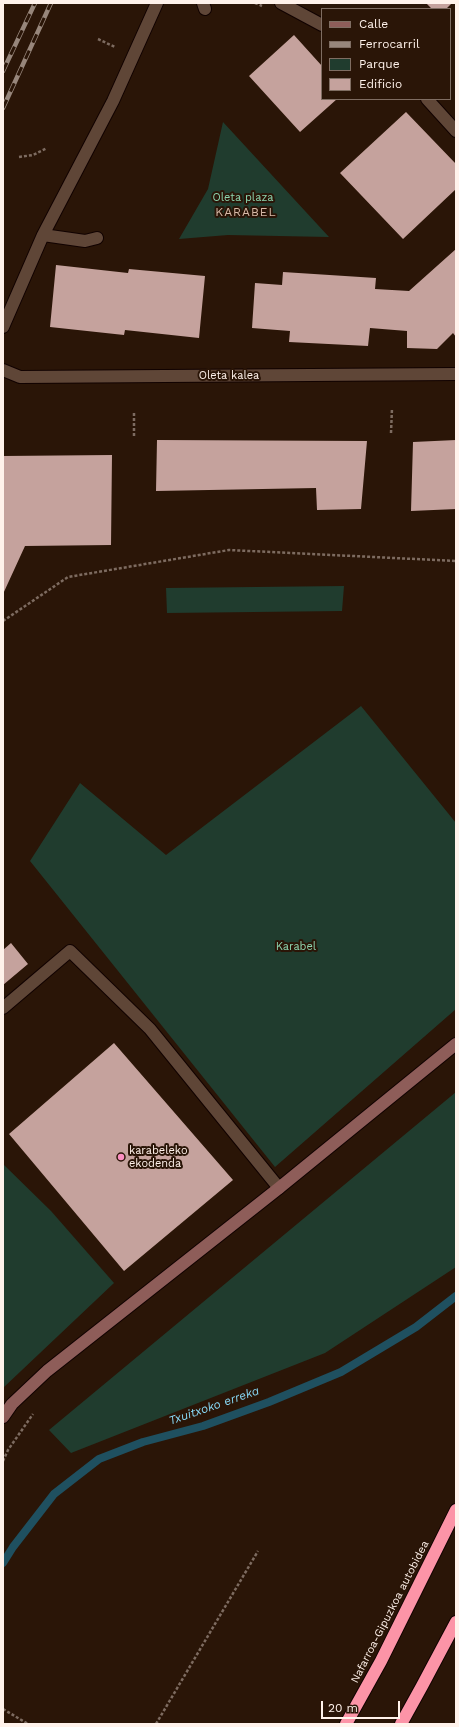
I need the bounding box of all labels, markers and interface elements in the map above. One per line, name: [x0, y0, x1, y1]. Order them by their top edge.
legend: [321, 8, 451, 100]
text: Calle: [359, 17, 388, 31]
text: Ferrocarril: [359, 37, 420, 51]
text: Parque: [359, 57, 400, 71]
text: Edificio: [359, 77, 402, 91]
park label: Oleta plaza: [213, 191, 273, 205]
district label: KARABEL: [215, 205, 277, 219]
street label: Oleta kalea: [199, 369, 259, 383]
park label: Karabel: [276, 940, 316, 954]
place label: karabeleko ekodenda: [129, 1144, 188, 1170]
marker: karabeleko ekodenda: [116, 1152, 126, 1162]
water label: Txuitxoko erreka: [167, 1384, 261, 1428]
street label: Nafarroa-Gipuzkoa autobidea: [348, 1539, 432, 1685]
scale bar: [323, 1693, 402, 1719]
text: 20 m: [328, 1701, 358, 1715]

